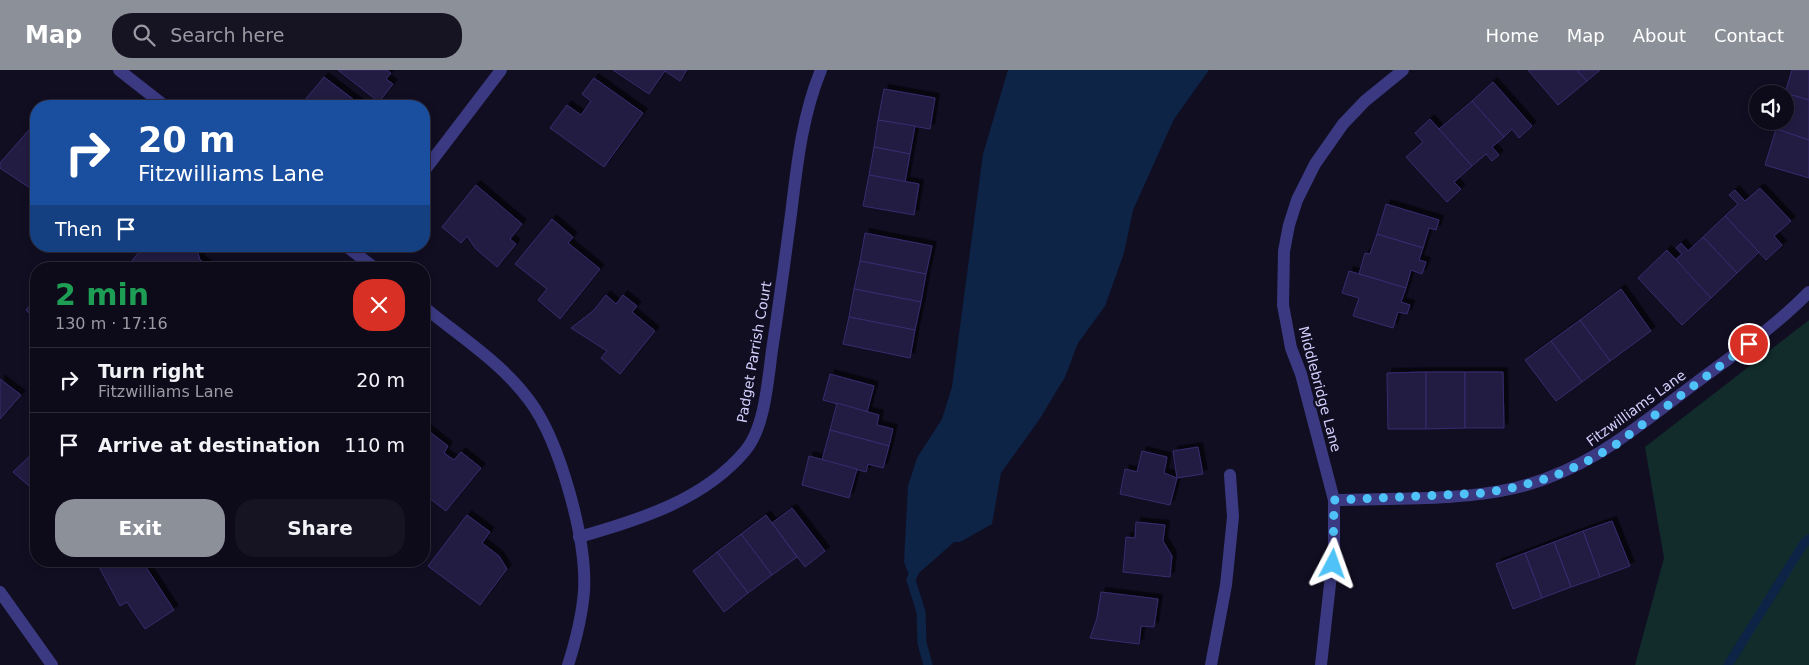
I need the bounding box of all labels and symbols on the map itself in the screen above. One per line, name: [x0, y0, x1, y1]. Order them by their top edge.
street label: Padget Parrish Court: [734, 280, 774, 424]
pin: [1728, 323, 1770, 365]
street label: Middlebridge Lane: [1296, 324, 1344, 454]
street label: Fitzwilliams Lane: [1583, 367, 1689, 449]
position arrow: [1306, 537, 1358, 589]

